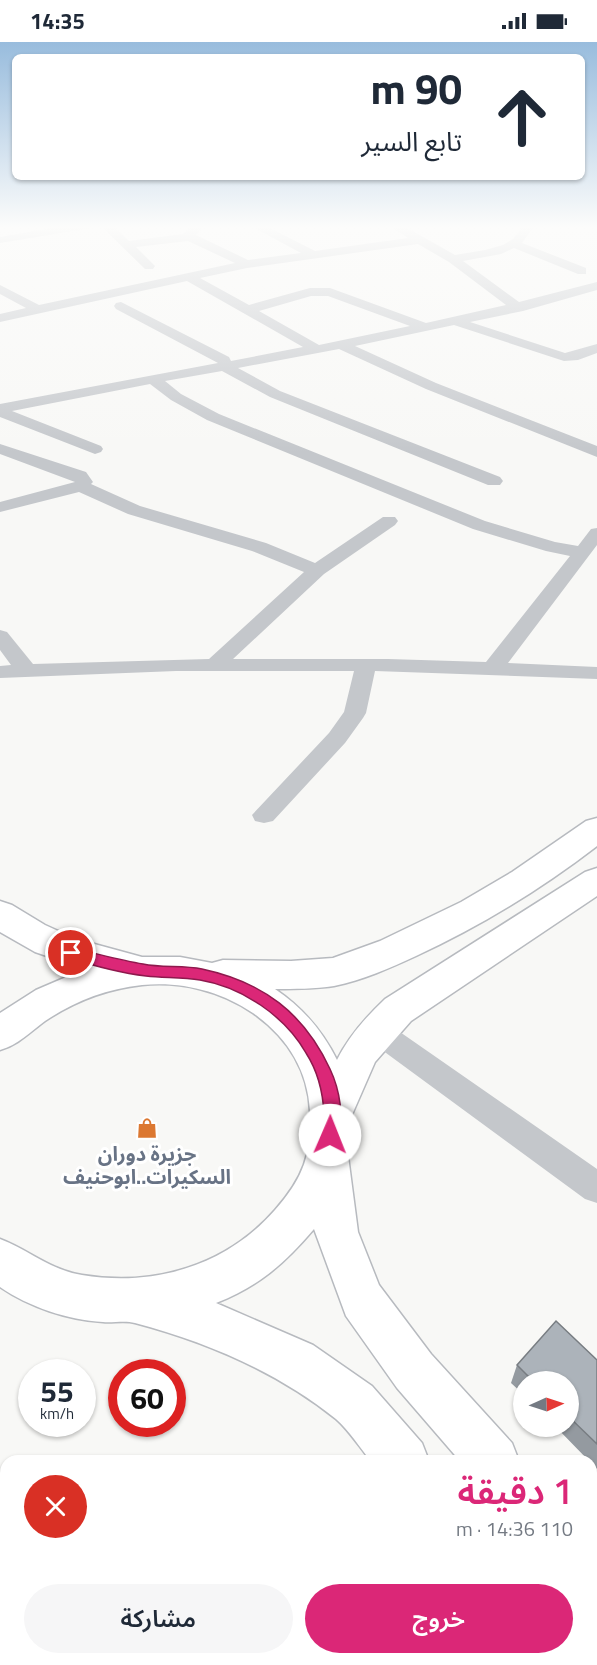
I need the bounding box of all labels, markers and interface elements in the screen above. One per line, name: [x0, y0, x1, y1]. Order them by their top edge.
text: 14:35: [30, 4, 85, 38]
text: 90 m: [370, 56, 462, 120]
icon: ahead: [483, 78, 561, 156]
text: تابع السير: [361, 120, 462, 161]
pin: [45, 927, 96, 978]
icon: arrive: [54, 936, 87, 969]
position arrow: [298, 1103, 362, 1167]
shop icon: جزيرة دوران السكيرات..ابوحنيف: [135, 1116, 159, 1140]
place label: جزيرة دوران السكيرات..ابوحنيف: [63, 1138, 231, 1192]
speed limit sign: 60: [108, 1359, 186, 1437]
text: 55: [40, 1368, 74, 1414]
north arrow: [513, 1371, 579, 1437]
map controls: [513, 1371, 579, 1437]
text: km/h: [40, 1402, 74, 1425]
text: 1 دقيقة: [458, 1463, 573, 1518]
button: close: [24, 1475, 87, 1538]
text: 110 m · 14:36: [456, 1513, 573, 1544]
button: مشاركة: [24, 1584, 293, 1653]
button: خروج: [305, 1584, 573, 1653]

